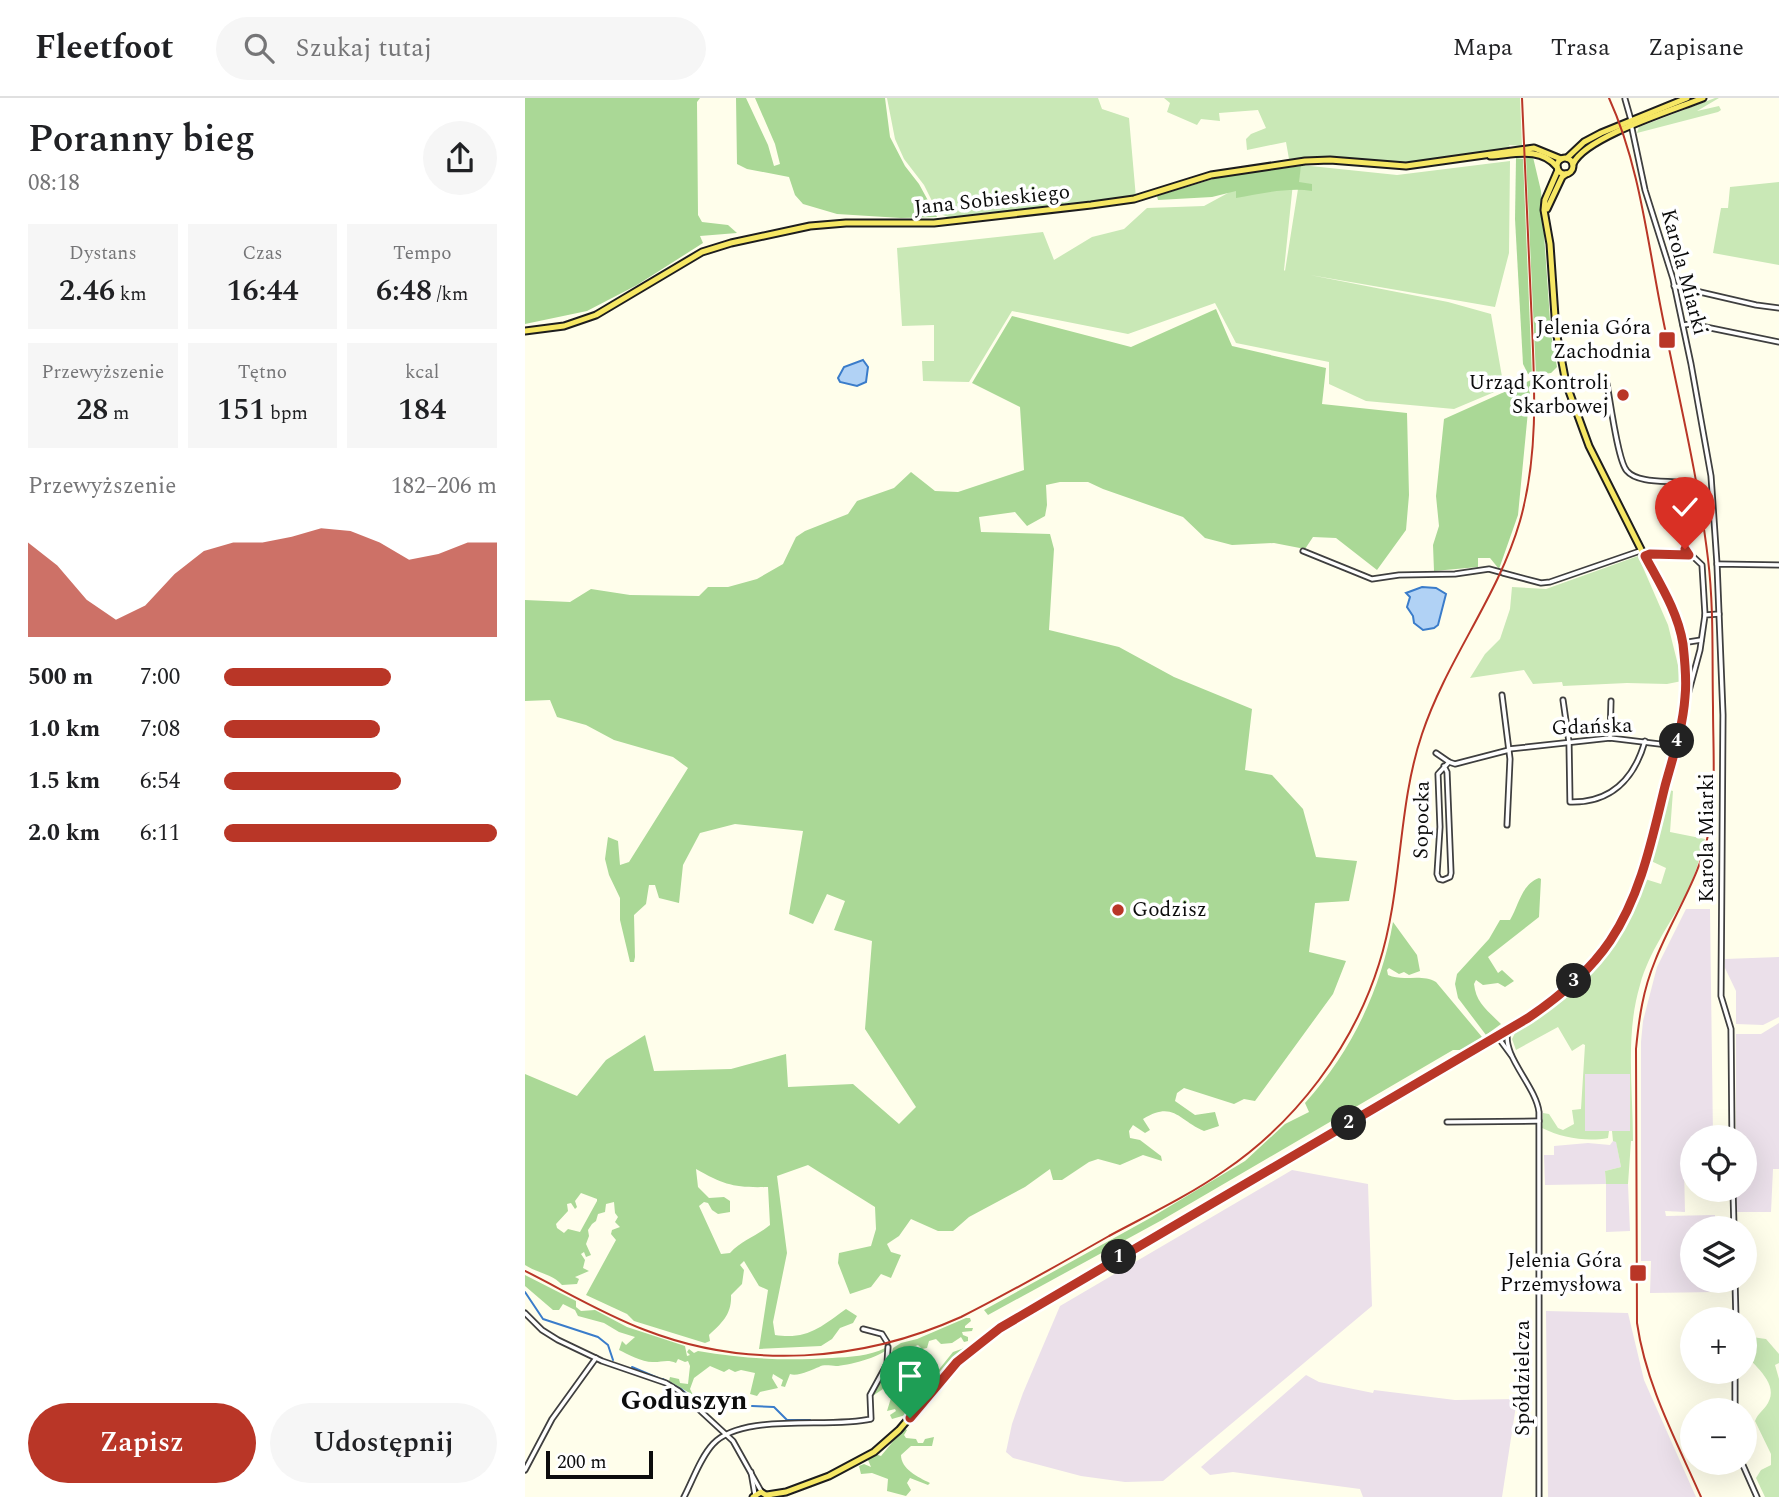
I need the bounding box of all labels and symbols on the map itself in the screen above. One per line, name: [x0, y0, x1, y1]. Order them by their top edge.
street label: Jana Sobieskiego: [913, 176, 1071, 224]
street label: Karola Miarki: [1652, 205, 1716, 339]
place label: Jelenia Góra Zachodnia: [1536, 312, 1652, 368]
marker: Jelenia Góra Zachodnia: [1657, 330, 1677, 350]
place label: Urząd Kontroli Skarbowej: [1468, 367, 1609, 423]
marker: Urząd Kontroli Skarbowej: [1615, 387, 1631, 403]
pin: [1655, 477, 1715, 549]
street label: Gdańska: [1551, 710, 1634, 744]
pin: 4: [1659, 724, 1695, 758]
street label: Karola Miarki: [1691, 773, 1723, 903]
street label: Sopocka: [1405, 780, 1439, 859]
place label: Godzisz: [1132, 894, 1207, 926]
marker: Godzisz: [1110, 902, 1126, 918]
pin: 3: [1557, 964, 1591, 998]
pin: 2: [1331, 1105, 1367, 1140]
pin: 1: [1101, 1240, 1137, 1274]
place label: Jelenia Góra Przemysłowa: [1500, 1245, 1623, 1301]
marker: Jelenia Góra Przemysłowa: [1628, 1263, 1648, 1283]
street label: Spółdzielcza: [1507, 1319, 1539, 1436]
pin: [880, 1346, 940, 1418]
district label: Goduszyn: [620, 1379, 748, 1422]
scale bar: [546, 1448, 653, 1480]

